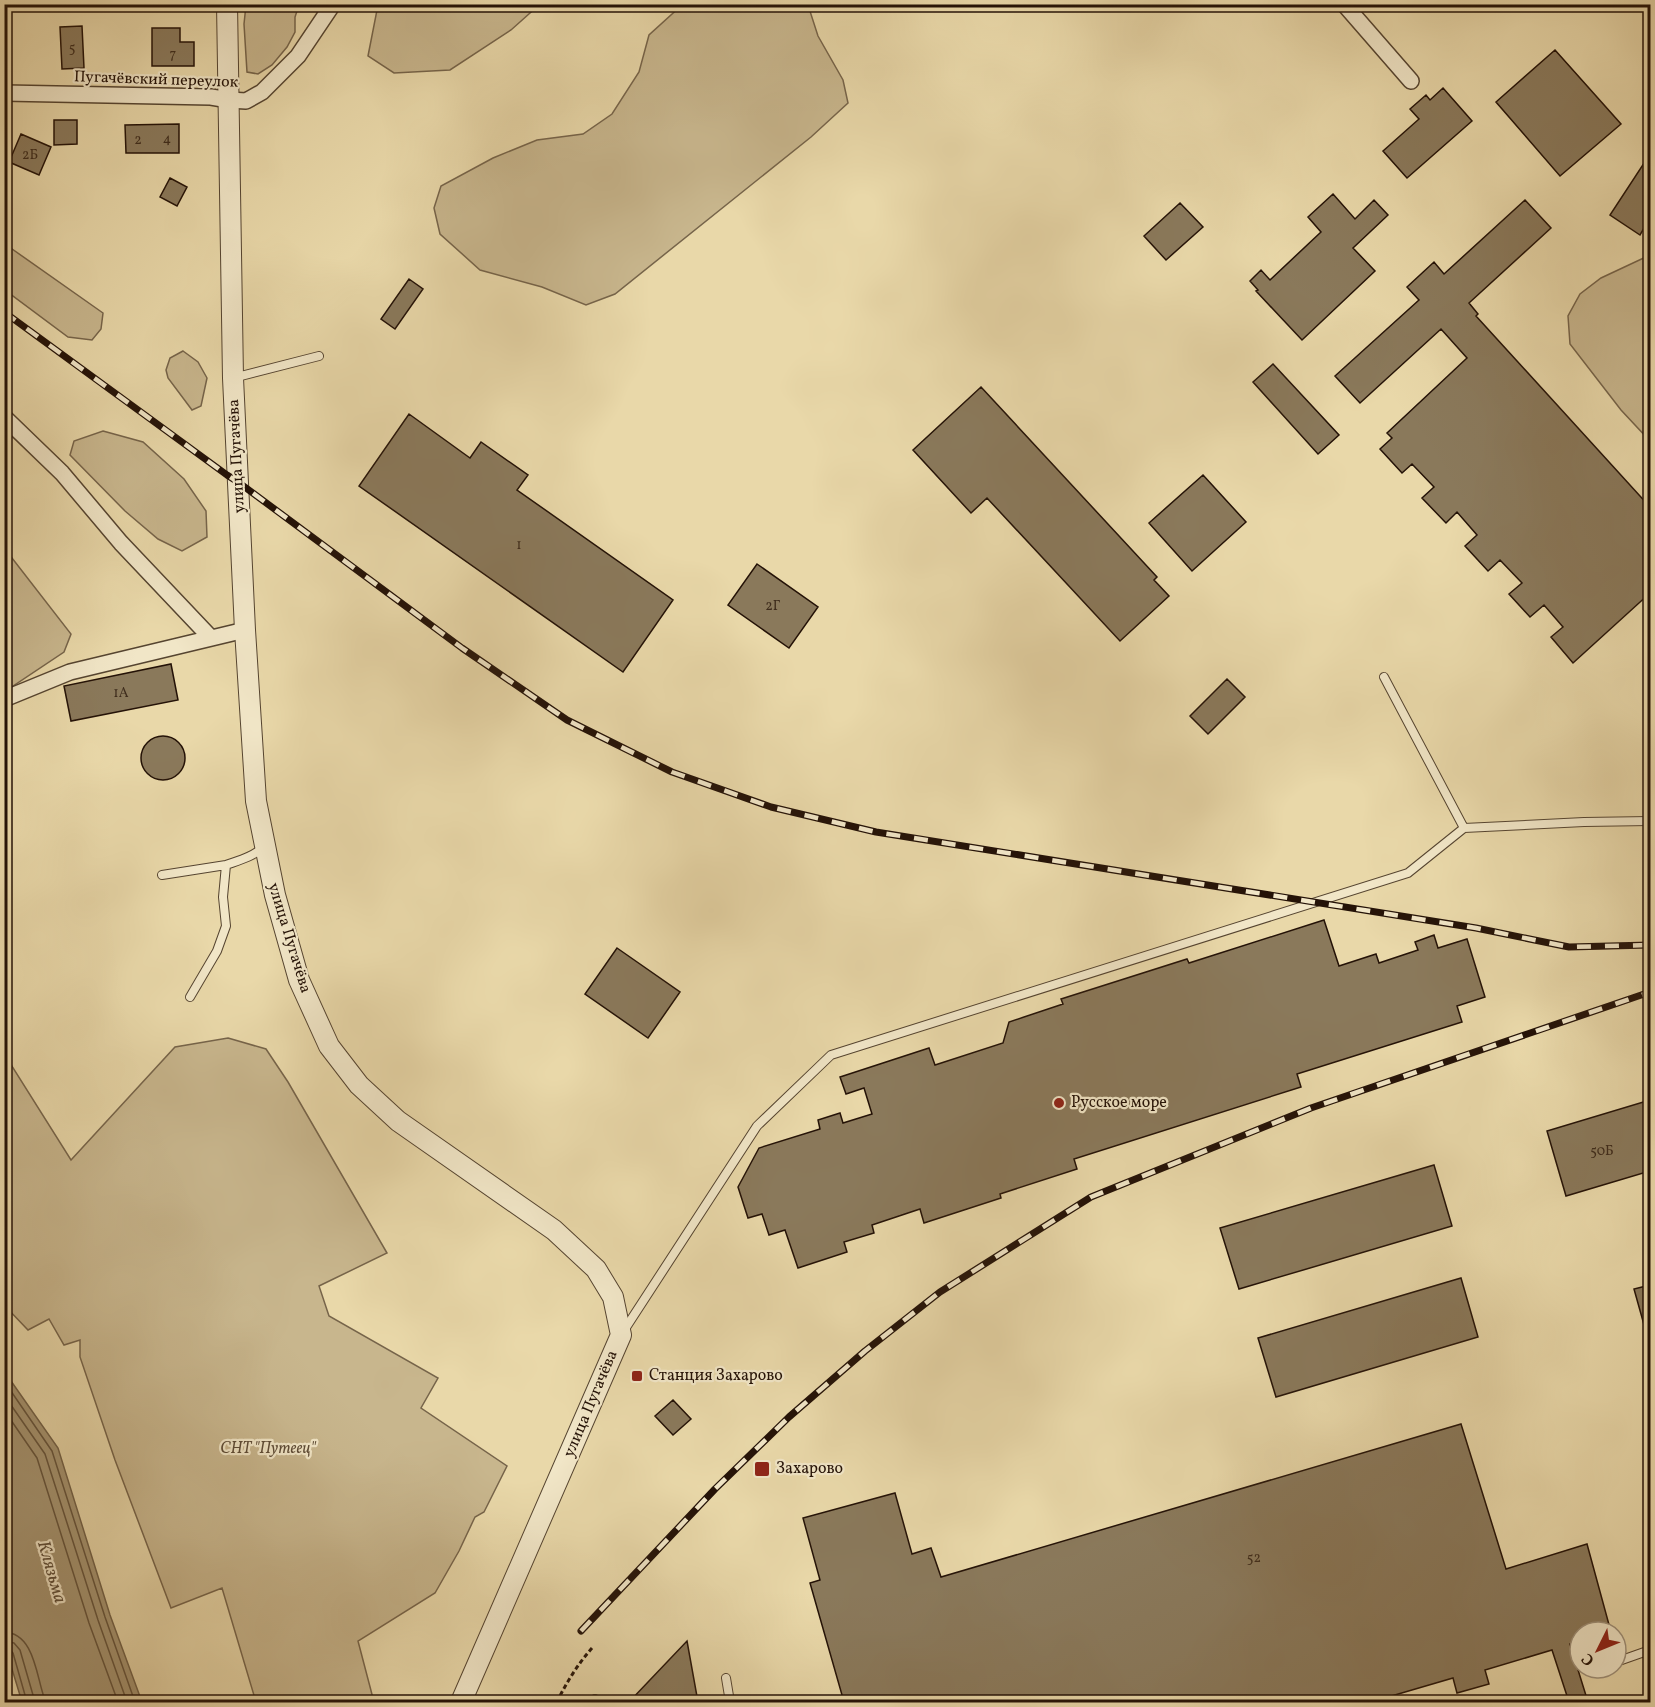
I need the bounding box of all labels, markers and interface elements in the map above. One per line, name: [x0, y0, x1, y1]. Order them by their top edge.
house number: 5: [69, 39, 75, 58]
house number: 7: [170, 45, 177, 64]
street label: Пугачёвский переулок: [73, 66, 239, 94]
house number: 4: [163, 130, 171, 149]
house number: 2: [134, 131, 142, 150]
house number: 2Б: [22, 146, 38, 165]
street label: улица Пугачёва: [223, 398, 251, 514]
house number: 1: [516, 536, 522, 555]
house number: 2Г: [765, 597, 781, 616]
house number: 1А: [113, 684, 129, 703]
street label: улица Пугачёва: [262, 880, 316, 996]
place label: Русское море: [1071, 1092, 1167, 1114]
marker: Русское море: [1052, 1096, 1066, 1110]
house number: 50Б: [1590, 1142, 1614, 1161]
street label: улица Пугачёва: [559, 1347, 623, 1461]
place label: Станция Захарово: [649, 1365, 783, 1387]
marker: Станция Захарово: [630, 1369, 644, 1383]
park label: СНТ "Путеец": [220, 1438, 316, 1460]
place label: Захарово: [776, 1458, 843, 1480]
marker: Захарово: [753, 1460, 771, 1478]
water label: Клязьма: [30, 1538, 72, 1606]
house number: 52: [1247, 1549, 1261, 1568]
north arrow: [1568, 1620, 1628, 1680]
text: С: [1577, 1648, 1600, 1670]

